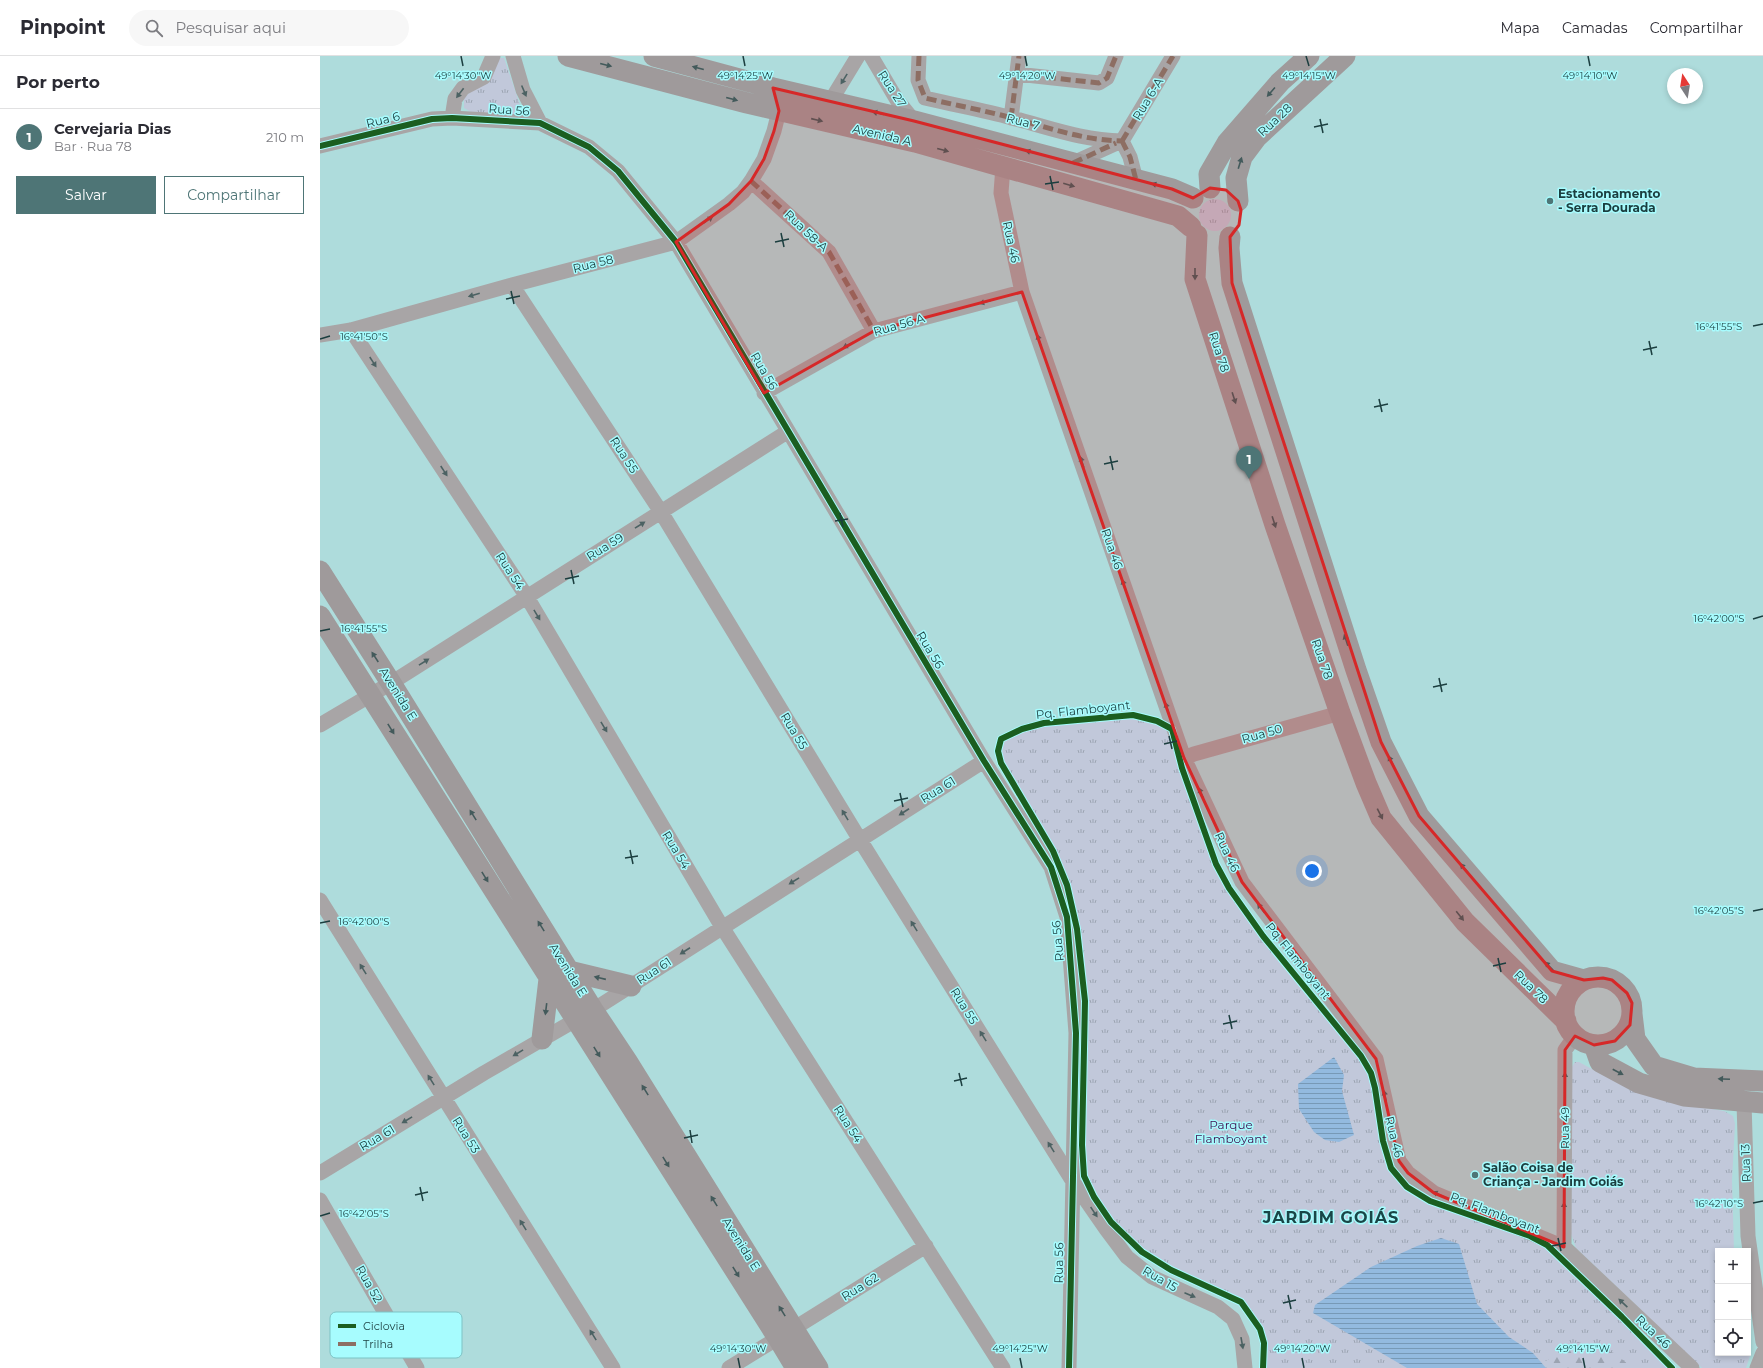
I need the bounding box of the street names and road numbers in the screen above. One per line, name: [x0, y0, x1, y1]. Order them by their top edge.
street label: Rua 27: [875, 68, 910, 110]
street label: Rua 6-A: [1129, 74, 1166, 123]
street label: Rua 28: [1254, 100, 1295, 139]
street label: Rua 56: [488, 101, 530, 118]
street label: Rua 6: [364, 108, 401, 131]
street label: Rua 7: [1005, 110, 1042, 133]
street label: Avenida A: [851, 120, 913, 149]
street label: Rua 58-A: [781, 207, 832, 255]
street label: Rua 46: [1000, 220, 1023, 264]
street label: Rua 58: [571, 251, 615, 276]
street label: Rua 56 A: [871, 310, 927, 339]
street label: Rua 78: [1206, 330, 1233, 374]
street label: Rua 56: [748, 349, 781, 392]
street label: Rua 55: [607, 434, 642, 476]
street label: Rua 46: [1099, 526, 1126, 571]
street label: Rua 59: [583, 529, 626, 564]
street label: Rua 54: [493, 549, 528, 592]
street label: Rua 56: [913, 628, 947, 671]
street label: Rua 78: [1309, 637, 1336, 681]
street label: Avenida E: [376, 664, 421, 723]
street label: Pq. Flamboyant: [1035, 697, 1131, 722]
street label: Rua 55: [778, 710, 811, 752]
street label: Rua 50: [1240, 721, 1284, 746]
street label: Rua 61: [917, 773, 958, 806]
street label: Rua 54: [659, 828, 694, 872]
street label: Rua 46: [1212, 829, 1243, 874]
street label: Pq. Flamboyant: [1263, 919, 1334, 1002]
street label: Rua 56: [1048, 920, 1067, 962]
street label: Avenida E: [546, 940, 591, 999]
street label: Rua 61: [633, 954, 674, 987]
street label: Rua 78: [1511, 967, 1552, 1007]
street label: Rua 55: [947, 985, 982, 1027]
street label: Rua 54: [831, 1102, 866, 1145]
street label: Rua 49: [1557, 1107, 1572, 1149]
street label: Rua 53: [449, 1114, 484, 1156]
street label: Rua 46: [1382, 1115, 1407, 1159]
street label: Rua 61: [356, 1121, 397, 1154]
street label: Rua 13: [1737, 1144, 1754, 1182]
street label: Pq. Flamboyant: [1448, 1189, 1542, 1237]
street label: Avenida E: [719, 1214, 764, 1273]
street label: Rua 56: [1051, 1242, 1066, 1284]
street label: Rua 52: [353, 1262, 386, 1305]
street label: Rua 15: [1140, 1263, 1181, 1295]
street label: Rua 62: [838, 1269, 881, 1304]
street label: Rua 46: [1633, 1312, 1674, 1352]

